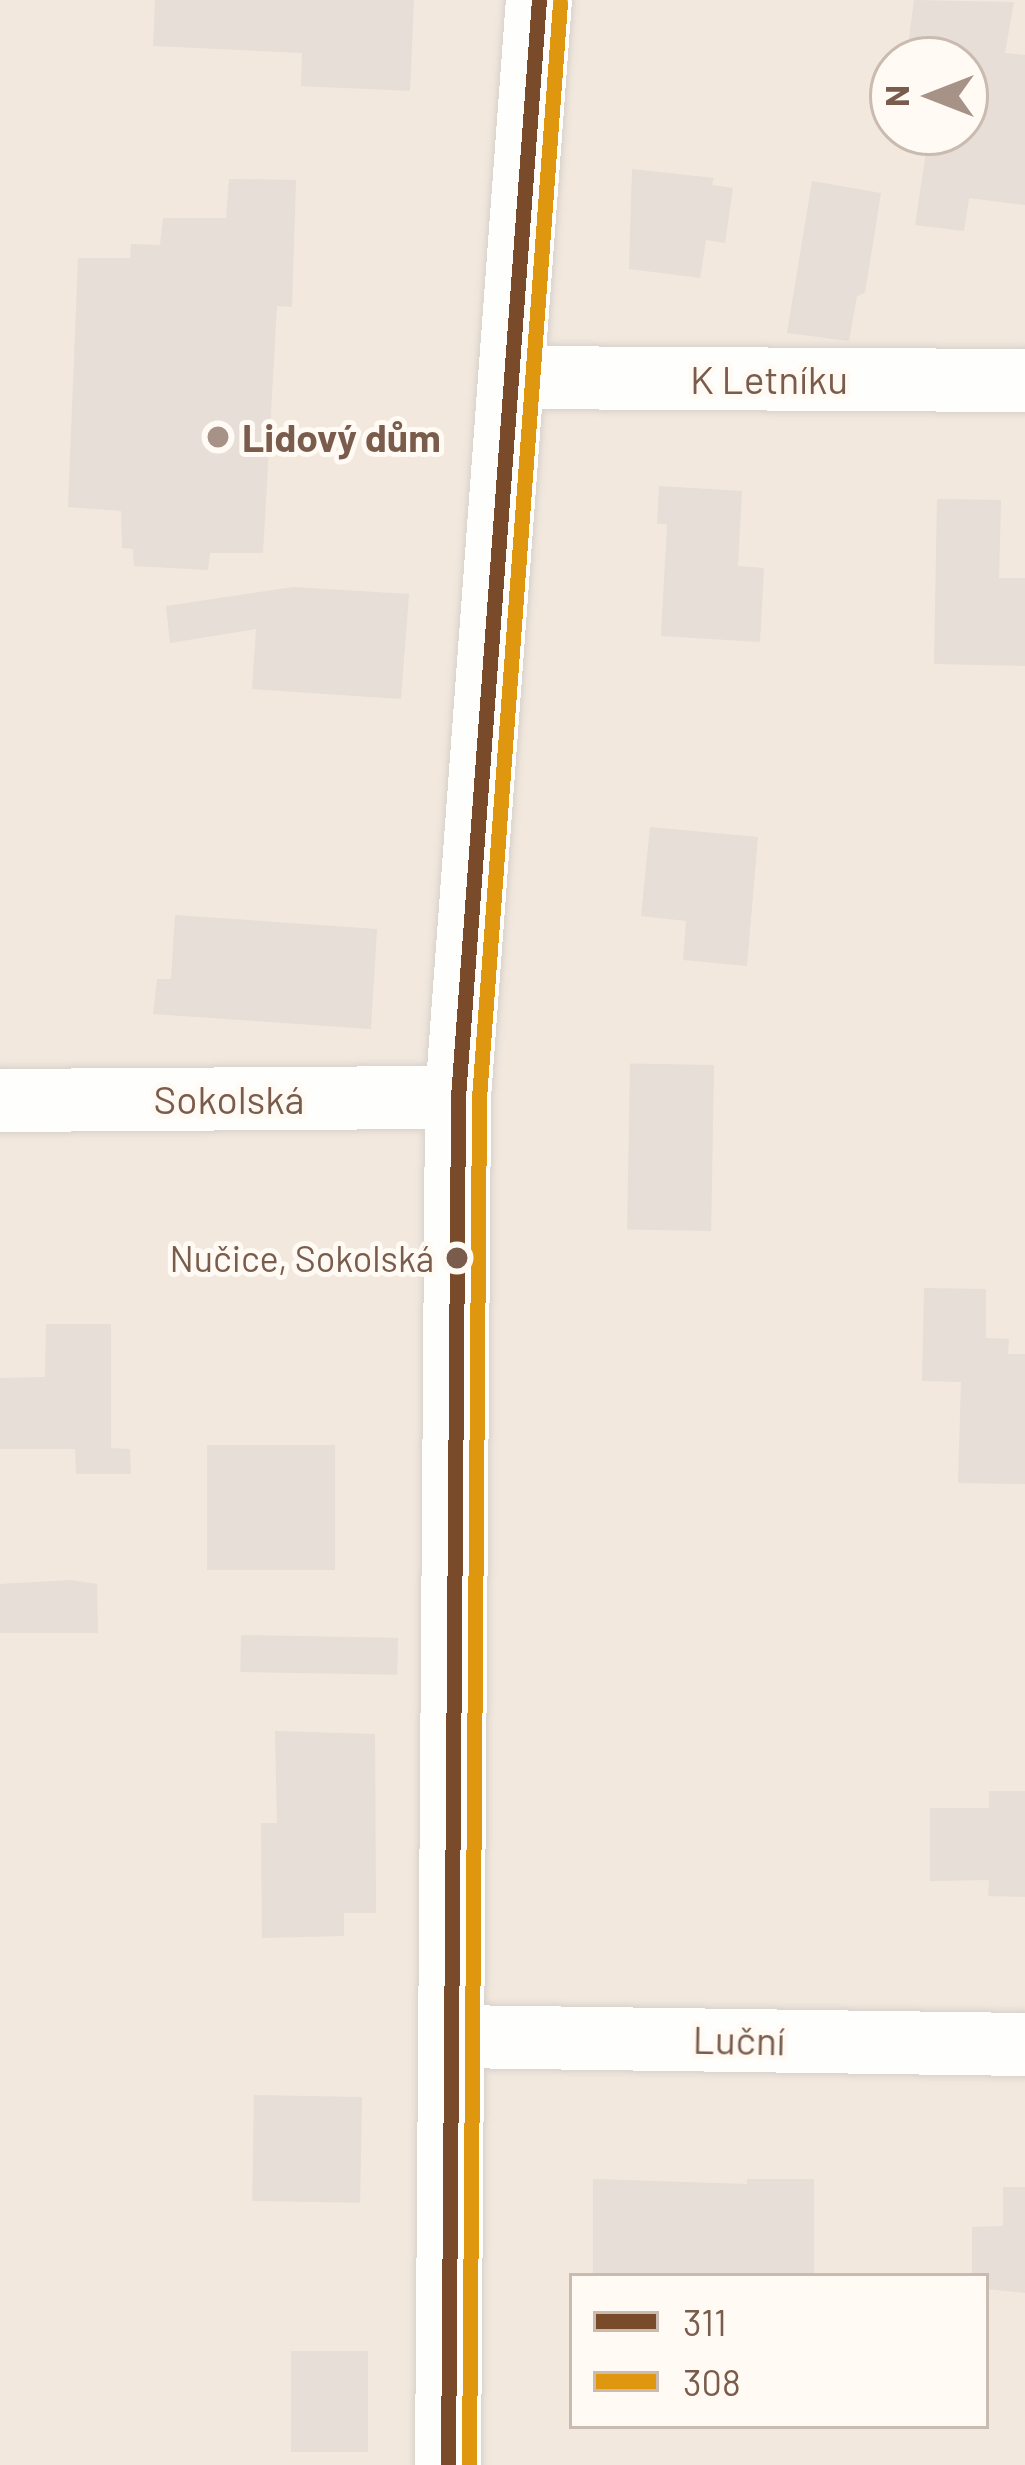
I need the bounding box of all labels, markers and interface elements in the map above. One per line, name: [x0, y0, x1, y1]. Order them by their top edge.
north arrow: [869, 36, 989, 156]
text: N: [876, 85, 916, 107]
street label: K Letníku: [690, 356, 848, 402]
place label: Lidový dům: [242, 414, 441, 460]
marker: Lidový dům: [205, 424, 231, 450]
street label: Sokolská: [154, 1076, 304, 1122]
place label: Nučice, Sokolská: [169, 1236, 434, 1280]
marker: Nučice, Sokolská: [446, 1247, 468, 1269]
street label: Luční: [692, 2016, 786, 2064]
legend: [569, 2273, 989, 2429]
text: 311: [683, 2300, 727, 2343]
text: 308: [683, 2360, 741, 2403]

